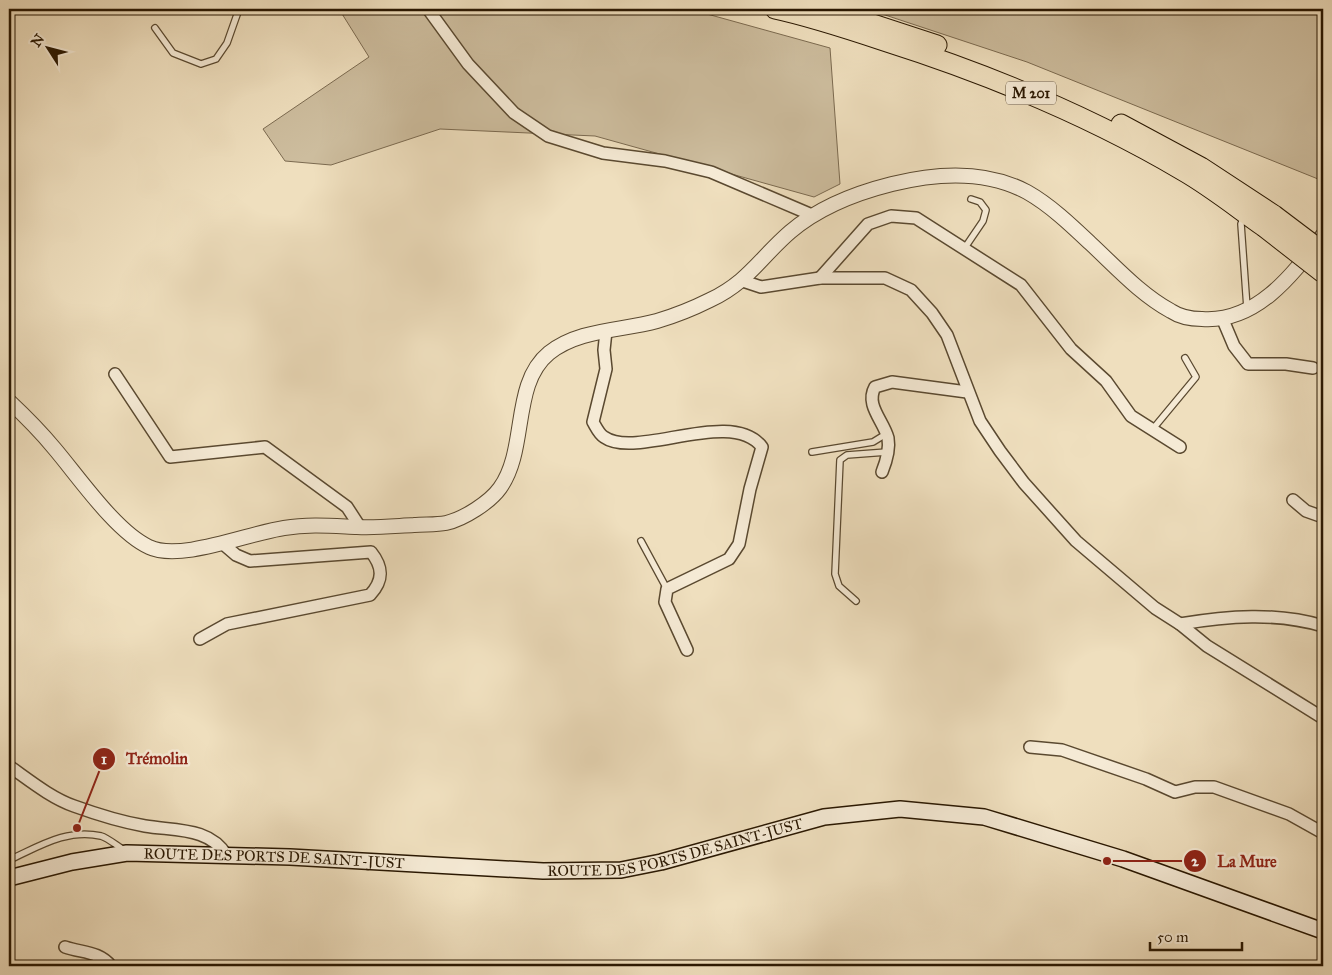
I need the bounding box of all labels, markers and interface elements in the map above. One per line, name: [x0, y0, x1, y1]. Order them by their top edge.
north arrow: [22, 22, 72, 72]
text: N: [28, 31, 48, 50]
road number: M 201: [1006, 82, 1056, 105]
callout: Trémolin: [91, 743, 198, 774]
text: Trémolin: [125, 749, 188, 768]
text: 1: [101, 750, 107, 768]
street label: ROUTE DES PORTS DE SAINT-JUST: [547, 814, 805, 880]
street label: ROUTE DES PORTS DE SAINT-JUST: [143, 844, 405, 872]
callout: La Mure: [1183, 846, 1287, 877]
text: 2: [1191, 852, 1199, 870]
text: La Mure: [1217, 852, 1277, 871]
scale bar: [1150, 920, 1242, 952]
text: 50 m: [1157, 928, 1189, 946]

